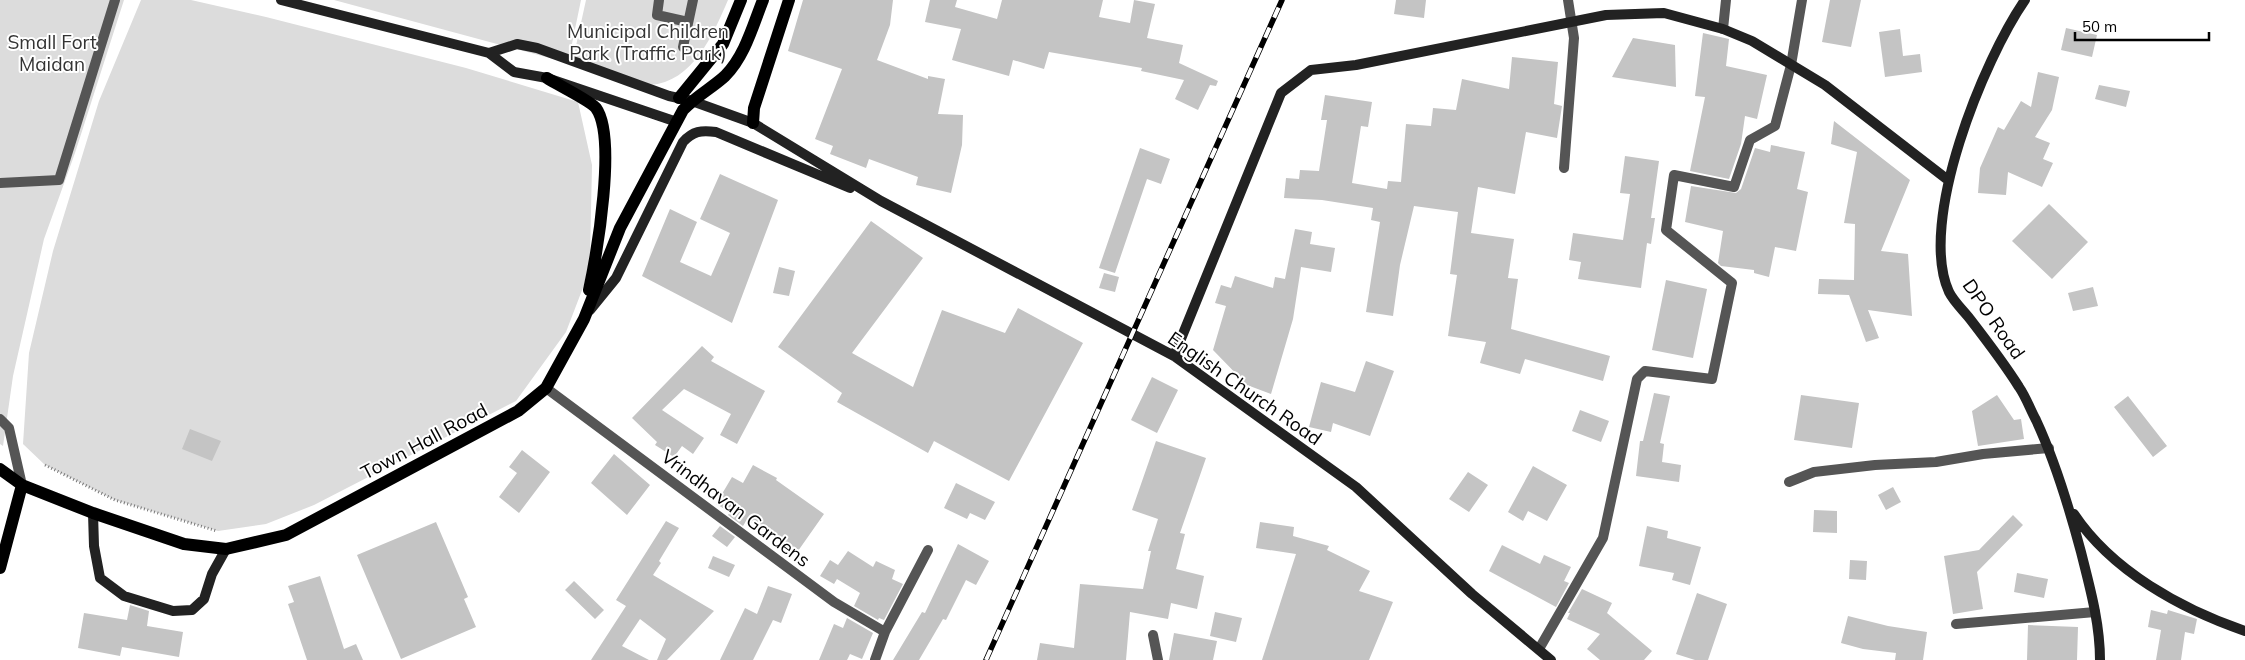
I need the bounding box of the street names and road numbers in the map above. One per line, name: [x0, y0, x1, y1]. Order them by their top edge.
street label: DPO Road: [1958, 274, 2030, 364]
street label: English Church Road: [1163, 326, 1327, 450]
street label: Town Hall Road: [357, 398, 491, 484]
street label: Vrindhavan Gardens: [657, 444, 815, 572]

